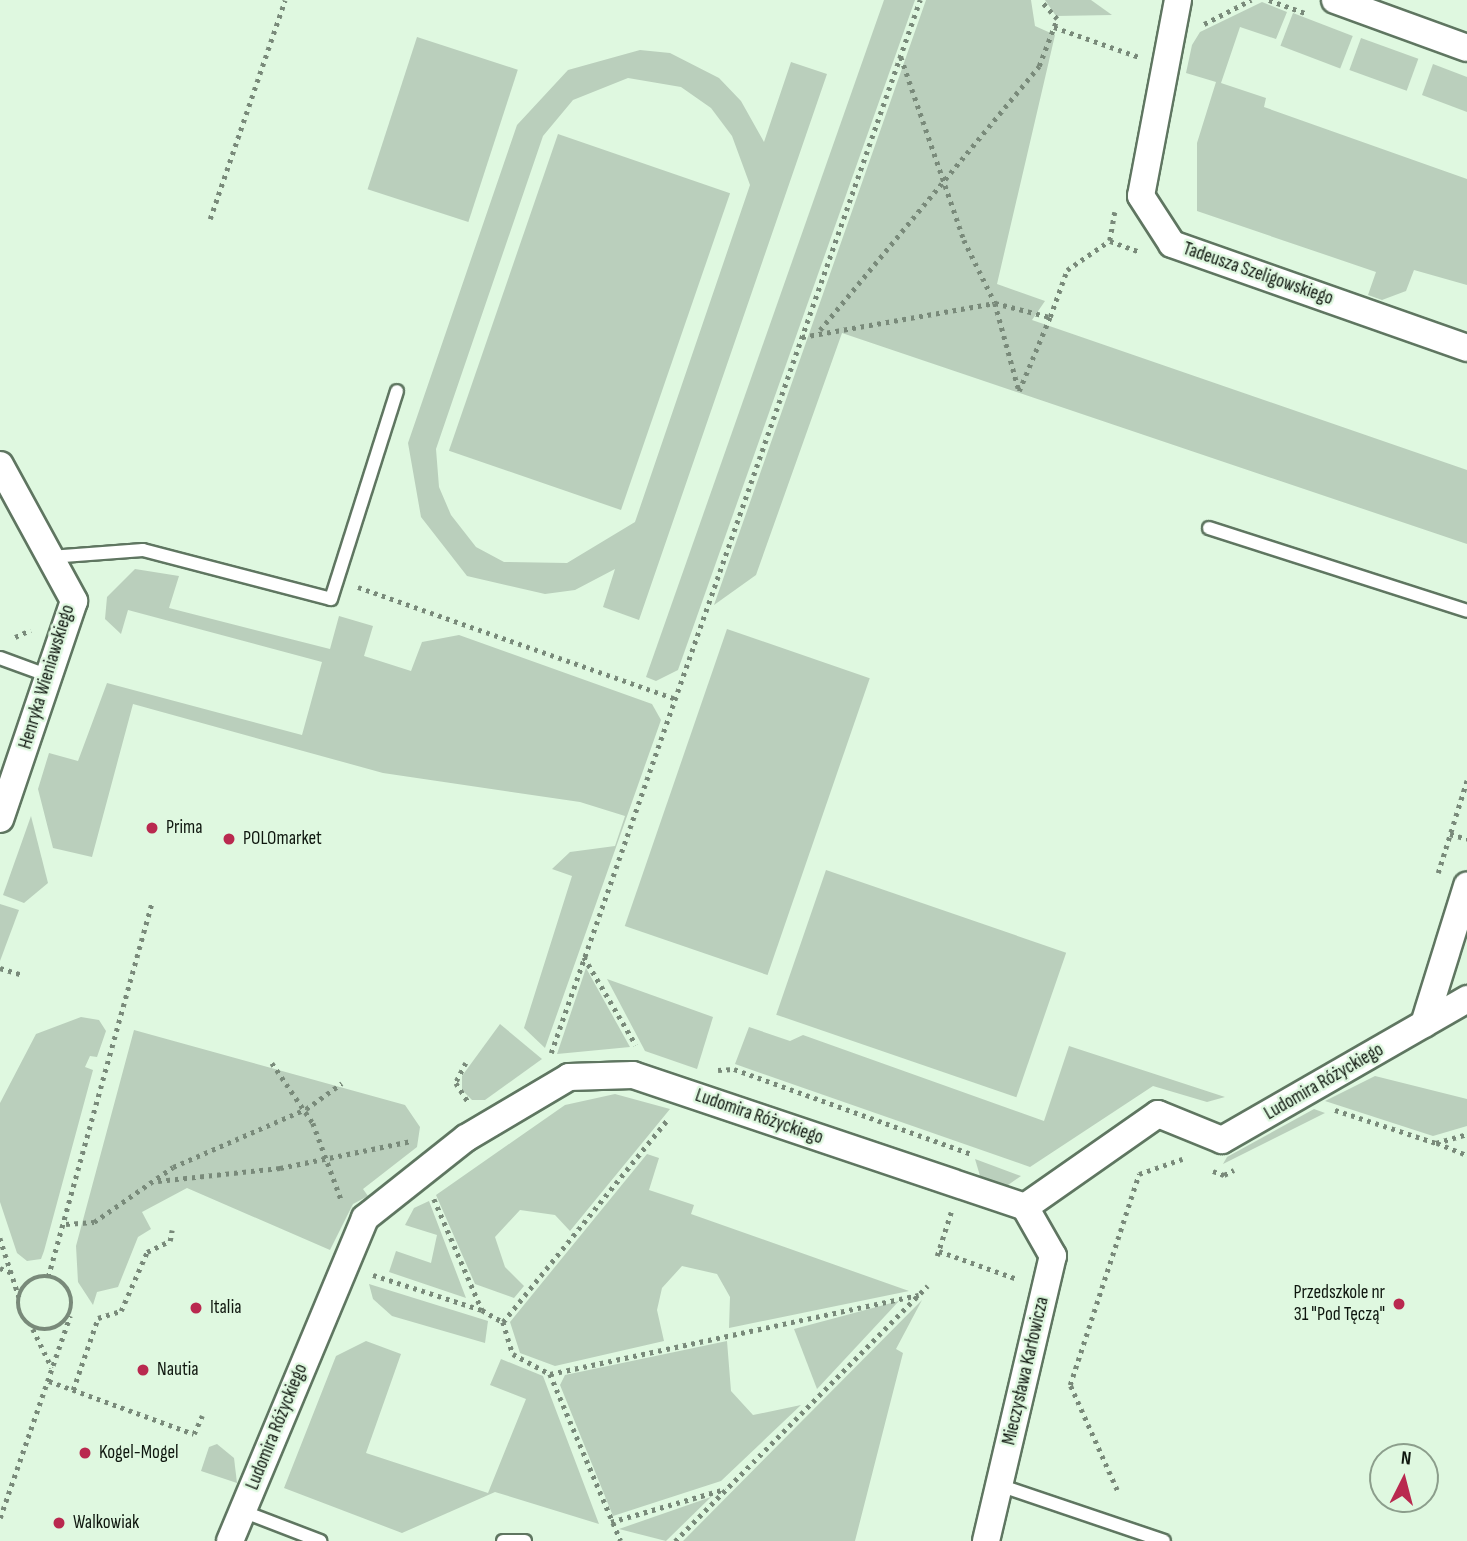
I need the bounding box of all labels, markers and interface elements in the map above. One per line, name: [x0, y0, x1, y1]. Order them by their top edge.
street label: Tadeusza Szeligowskiego: [1180, 238, 1336, 310]
street label: Henryka Wieniawskiego: [14, 602, 80, 752]
place label: Prima: [166, 817, 203, 839]
marker: Prima: [144, 820, 160, 836]
place label: POLOmarket: [243, 828, 322, 850]
marker: POLOmarket: [221, 831, 237, 847]
street label: Ludomira Różyckiego: [1260, 1039, 1388, 1125]
street label: Ludomira Różyckiego: [692, 1084, 826, 1150]
place label: Przedszkole nr 31 "Pod Tęczą": [1293, 1282, 1385, 1326]
street label: Mieczysława Karłowicza: [998, 1295, 1054, 1447]
marker: Przedszkole nr 31 "Pod Tęczą": [1391, 1296, 1407, 1312]
place label: Italia: [210, 1297, 242, 1319]
marker: Italia: [188, 1300, 204, 1316]
place label: Nautia: [157, 1359, 199, 1381]
street label: Ludomira Różyckiego: [241, 1361, 313, 1493]
marker: Nautia: [135, 1362, 151, 1378]
place label: Kogel-Mogel: [99, 1442, 179, 1464]
north arrow: [1369, 1443, 1439, 1513]
marker: Kogel-Mogel: [77, 1445, 93, 1461]
text: N: [1400, 1447, 1412, 1471]
place label: Walkowiak: [73, 1512, 139, 1534]
marker: Walkowiak: [51, 1515, 67, 1531]

